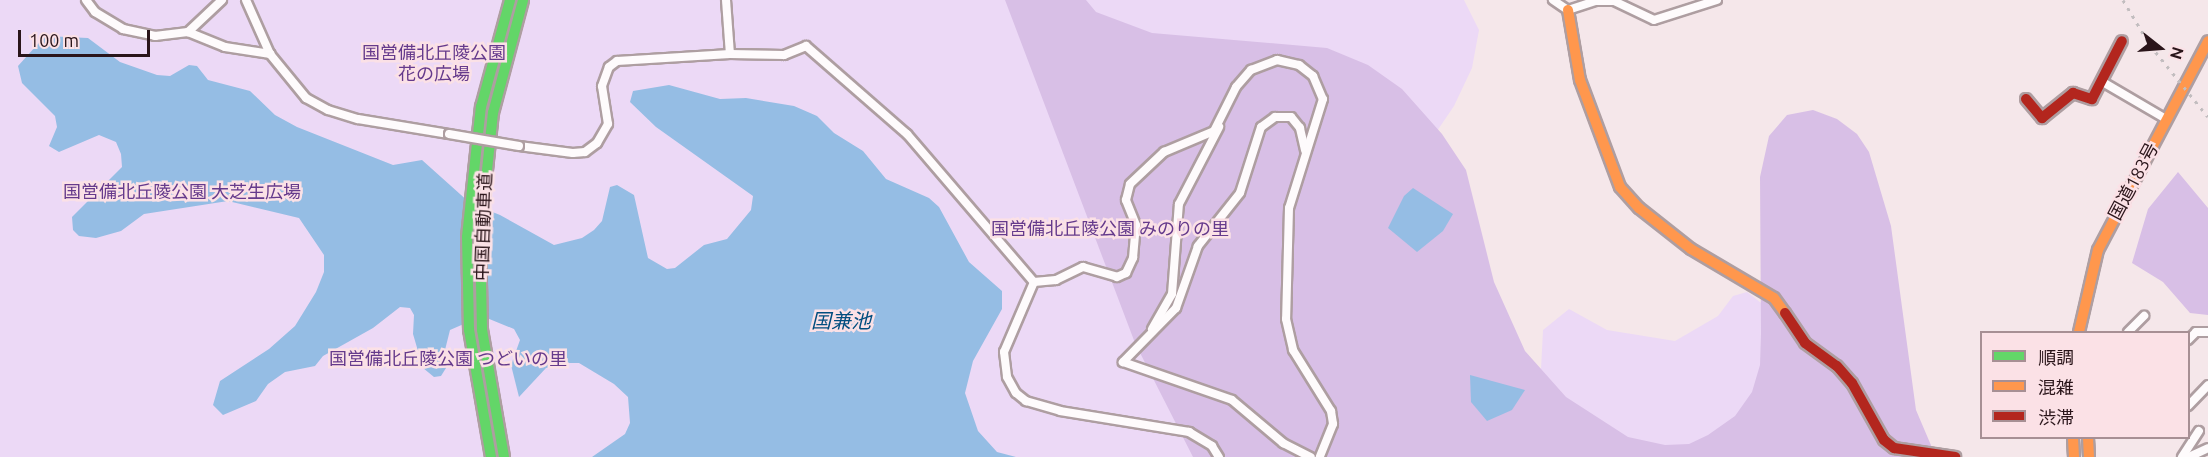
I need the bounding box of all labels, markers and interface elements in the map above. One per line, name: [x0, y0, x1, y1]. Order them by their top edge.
scale bar: [21, 18, 153, 56]
north arrow: [2130, 18, 2190, 78]
text: 100 m: [29, 30, 79, 50]
park label: 国営備北丘陵公園 花の広場: [362, 42, 506, 84]
text: N: [2167, 45, 2188, 62]
street label: 国道183号: [2104, 139, 2162, 223]
street label: 中国自動車道: [470, 173, 496, 281]
park label: 国営備北丘陵公園 大芝生広場: [63, 180, 301, 202]
park label: 国営備北丘陵公園 みのりの里: [991, 217, 1229, 239]
water label: 国兼池: [811, 308, 871, 332]
legend: [1980, 331, 2190, 439]
park label: 国営備北丘陵公園 つどいの里: [329, 347, 567, 369]
text: 順調: [2038, 347, 2074, 367]
text: 混雑: [2038, 377, 2074, 397]
text: 渋滞: [2038, 407, 2074, 427]

